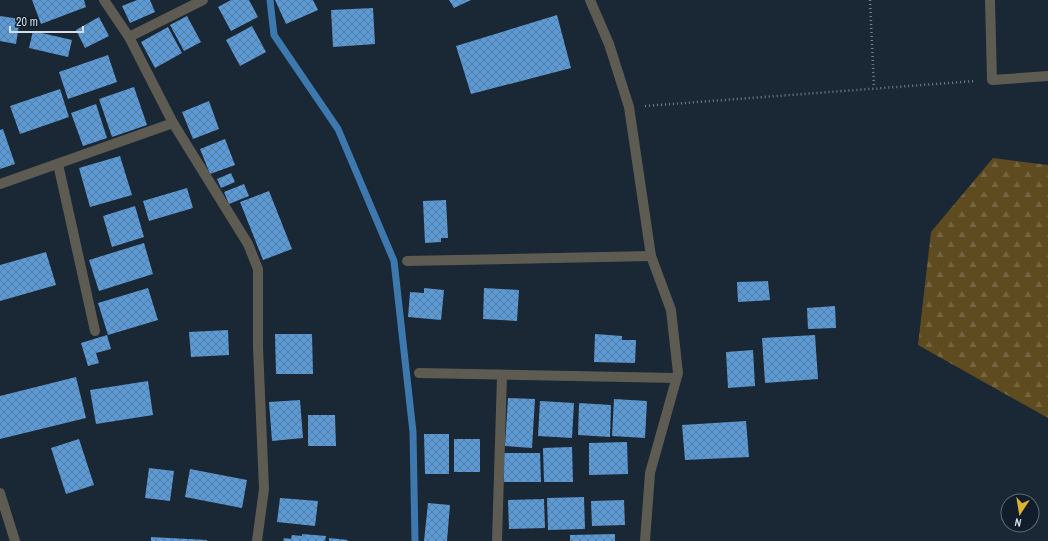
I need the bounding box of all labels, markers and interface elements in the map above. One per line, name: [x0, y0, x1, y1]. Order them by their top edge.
scale bar: [10, 8, 83, 34]
text: 20 m: [16, 14, 38, 30]
north arrow: [1000, 493, 1040, 533]
text: N: [1013, 515, 1023, 530]

